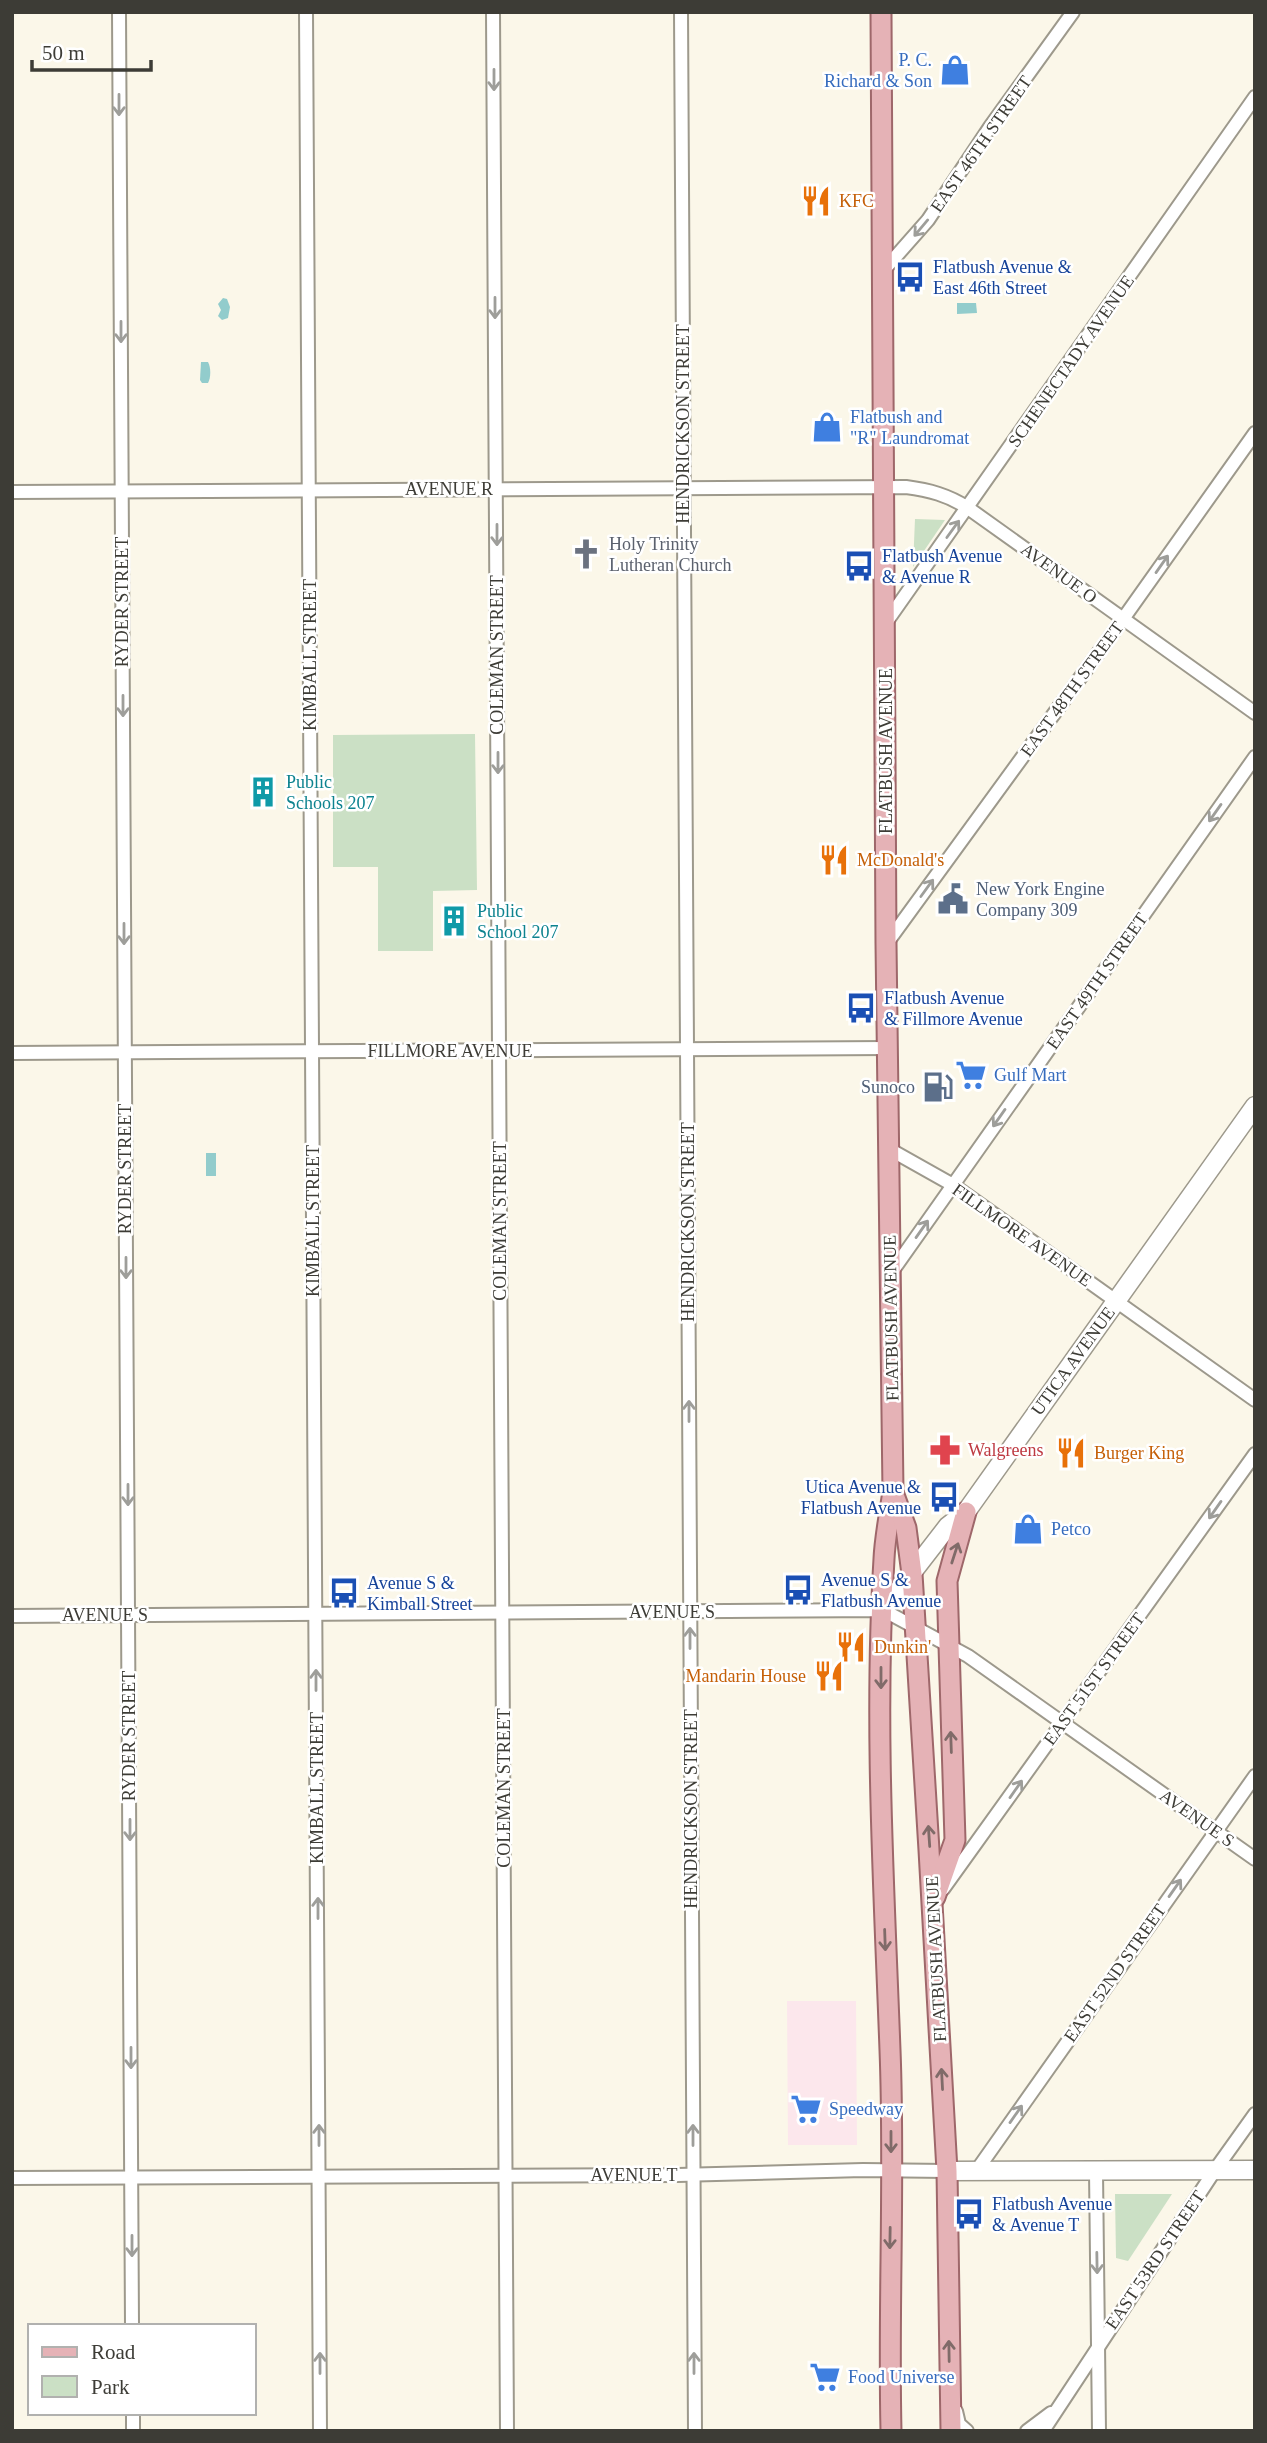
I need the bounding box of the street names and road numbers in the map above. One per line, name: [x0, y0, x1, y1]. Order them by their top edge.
street label: EAST 46TH STREET: [926, 72, 1036, 216]
street label: SCHENECTADY AVENUE: [1004, 271, 1138, 451]
street label: HENDRICKSON STREET: [673, 324, 693, 524]
street label: AVENUE R: [405, 479, 493, 499]
street label: RYDER STREET: [112, 537, 132, 667]
street label: AVENUE O: [1017, 539, 1101, 607]
street label: COLEMAN STREET: [487, 575, 507, 735]
street label: KIMBALL STREET: [300, 579, 320, 731]
street label: EAST 48TH STREET: [1016, 618, 1128, 760]
street label: FLATBUSH AVENUE: [876, 668, 896, 834]
street label: EAST 49TH STREET: [1042, 909, 1152, 1053]
street label: FILLMORE AVENUE: [367, 1041, 533, 1061]
street label: RYDER STREET: [115, 1104, 135, 1234]
street label: HENDRICKSON STREET: [678, 1122, 698, 1322]
street label: COLEMAN STREET: [490, 1141, 510, 1301]
street label: KIMBALL STREET: [303, 1145, 323, 1297]
street label: FILLMORE AVENUE: [949, 1179, 1095, 1291]
street label: FLATBUSH AVENUE: [880, 1235, 902, 1401]
street label: UTICA AVENUE: [1027, 1303, 1119, 1419]
street label: AVENUE S: [629, 1602, 715, 1622]
street label: AVENUE S: [62, 1605, 148, 1625]
street label: EAST 51ST STREET: [1039, 1609, 1149, 1749]
street label: RYDER STREET: [119, 1671, 139, 1801]
street label: COLEMAN STREET: [494, 1708, 514, 1868]
street label: HENDRICKSON STREET: [681, 1709, 701, 1909]
street label: KIMBALL STREET: [307, 1712, 327, 1864]
street label: AVENUE S: [1156, 1785, 1238, 1851]
street label: FLATBUSH AVENUE: [922, 1875, 950, 2043]
street label: EAST 52ND STREET: [1060, 1900, 1170, 2046]
street label: AVENUE T: [591, 2165, 677, 2185]
street label: EAST 53RD STREET: [1101, 2187, 1209, 2333]

